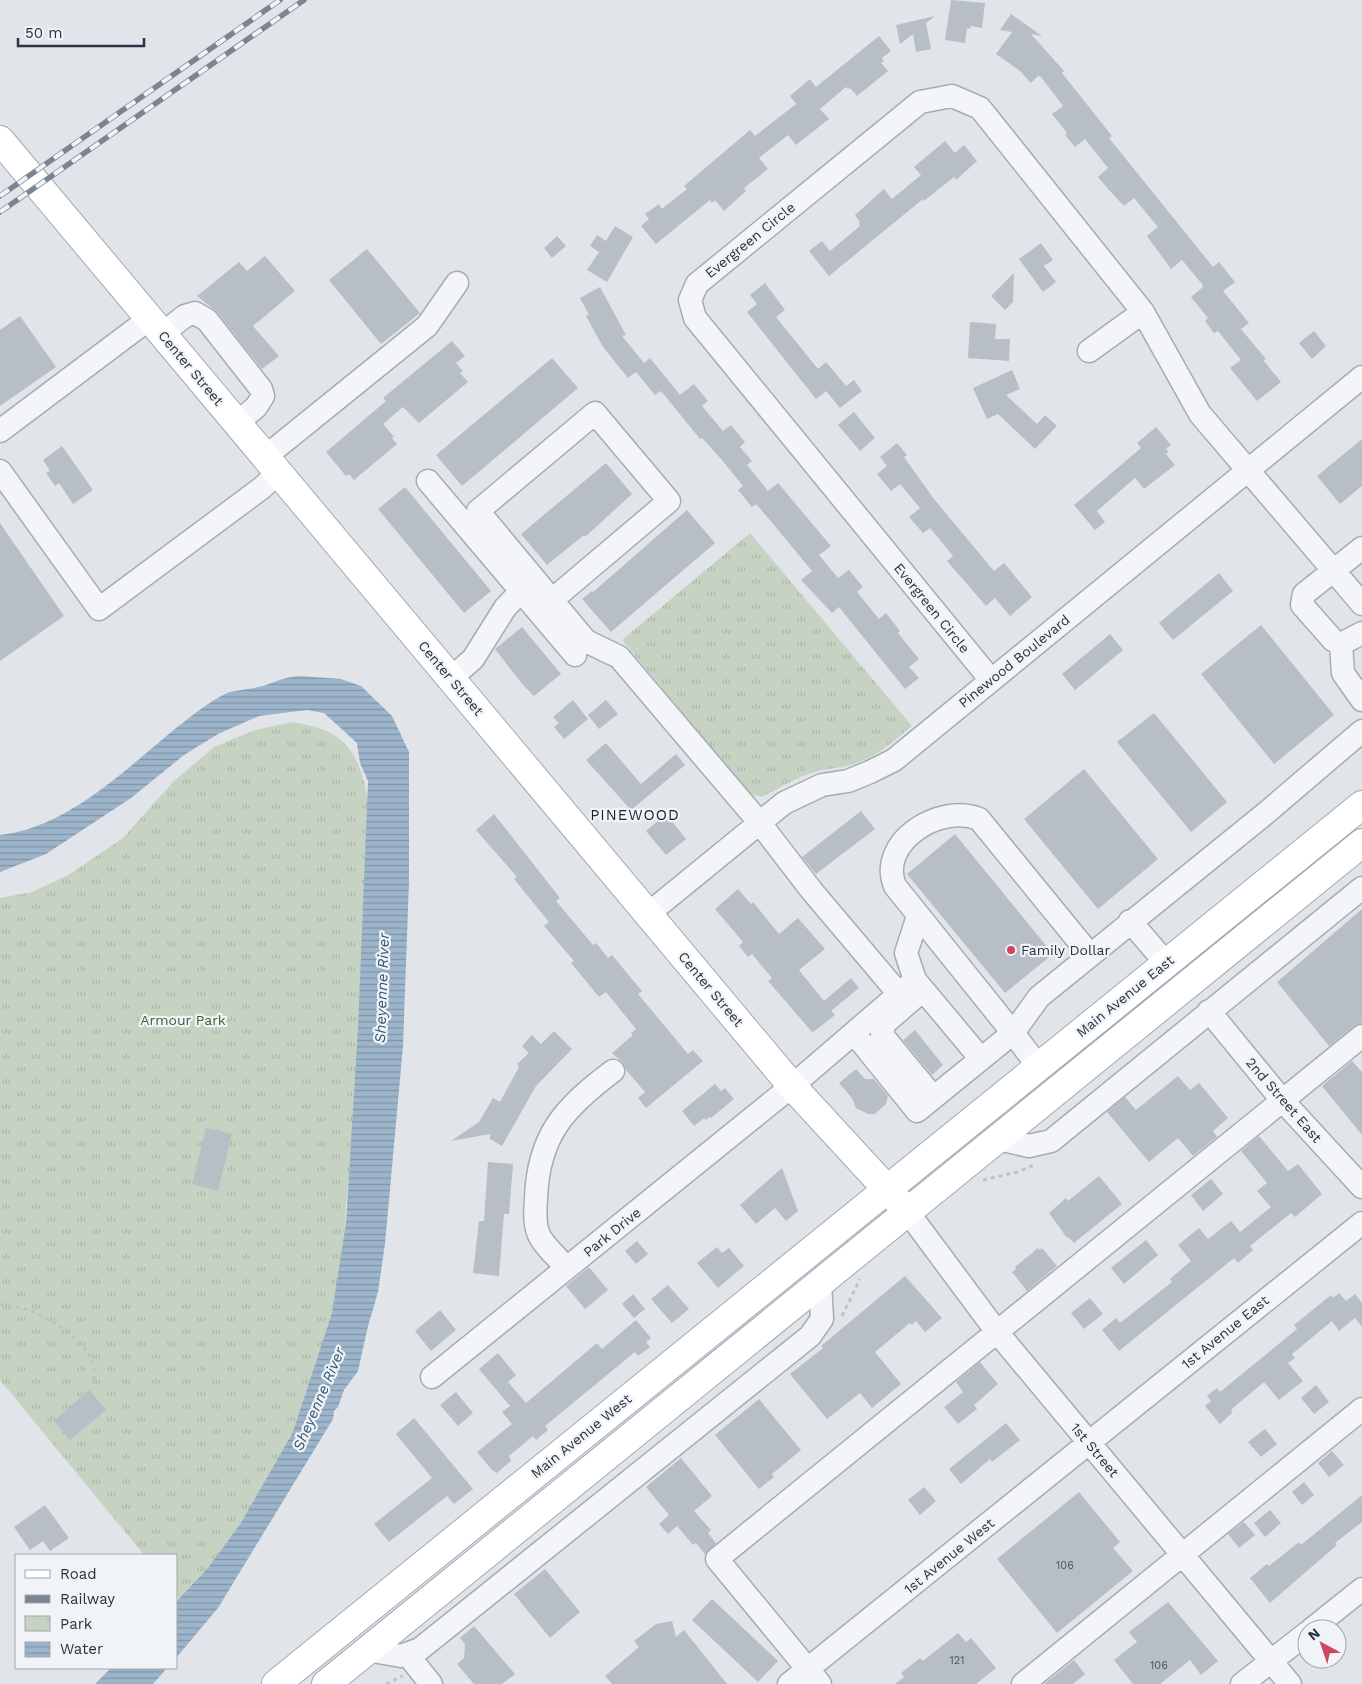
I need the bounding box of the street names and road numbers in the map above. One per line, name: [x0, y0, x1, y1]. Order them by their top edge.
street label: Evergreen Circle: [702, 199, 798, 281]
street label: Center Street: [155, 327, 227, 409]
street label: Evergreen Circle: [891, 560, 973, 656]
street label: Pinewood Boulevard: [955, 611, 1073, 711]
street label: Center Street: [415, 637, 487, 719]
street label: Center Street: [675, 948, 747, 1030]
street label: Main Avenue East: [1073, 952, 1177, 1040]
street label: 2nd Street East: [1243, 1054, 1325, 1146]
street label: Park Drive: [580, 1204, 644, 1260]
street label: 1st Avenue East: [1178, 1292, 1272, 1372]
street label: Main Avenue West: [528, 1390, 635, 1481]
street label: 1st Street: [1068, 1420, 1122, 1480]
street label: 1st Avenue West: [901, 1515, 997, 1597]

